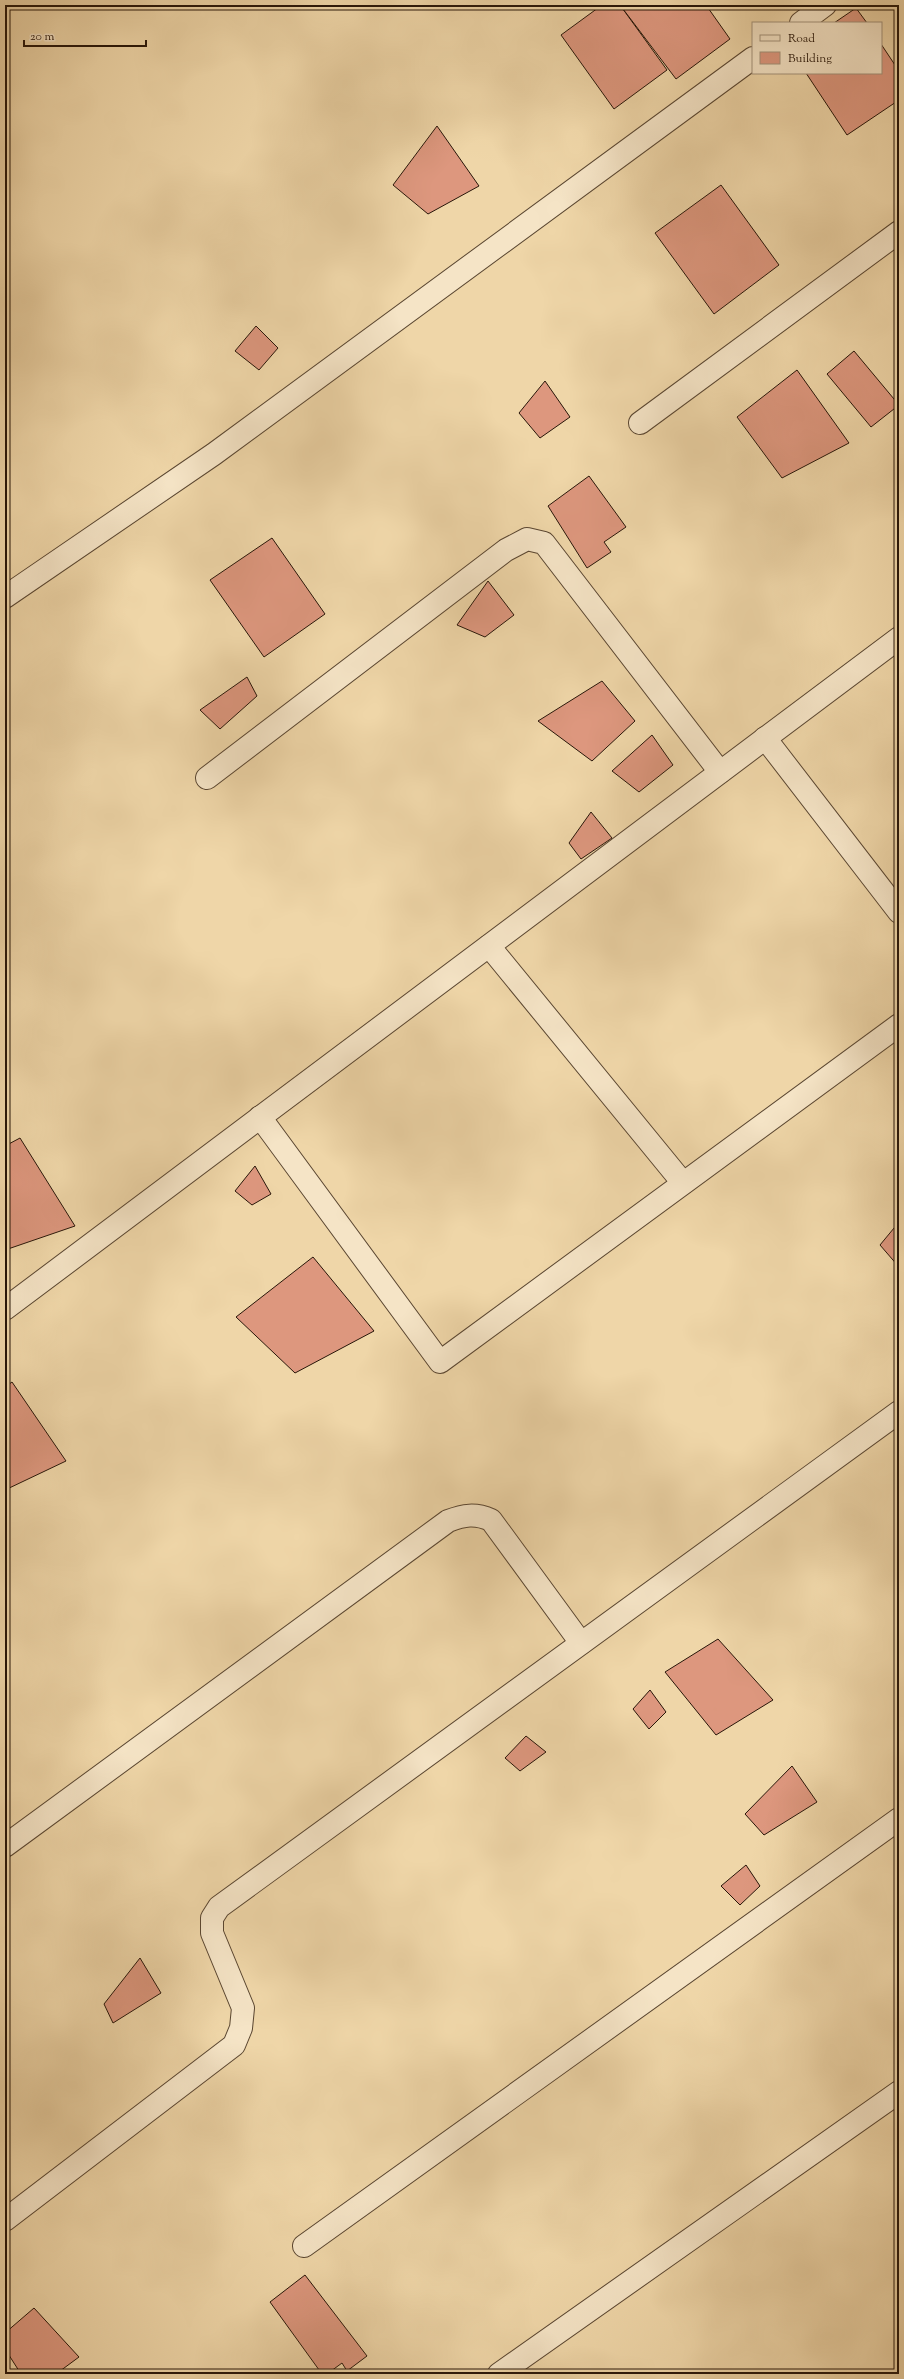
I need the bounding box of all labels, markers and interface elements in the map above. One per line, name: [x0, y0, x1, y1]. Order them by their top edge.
scale bar: [24, 22, 146, 48]
legend: [752, 22, 882, 74]
text: 20 m: [30, 28, 55, 46]
text: Road: [788, 30, 815, 48]
text: Building: [788, 50, 832, 68]

